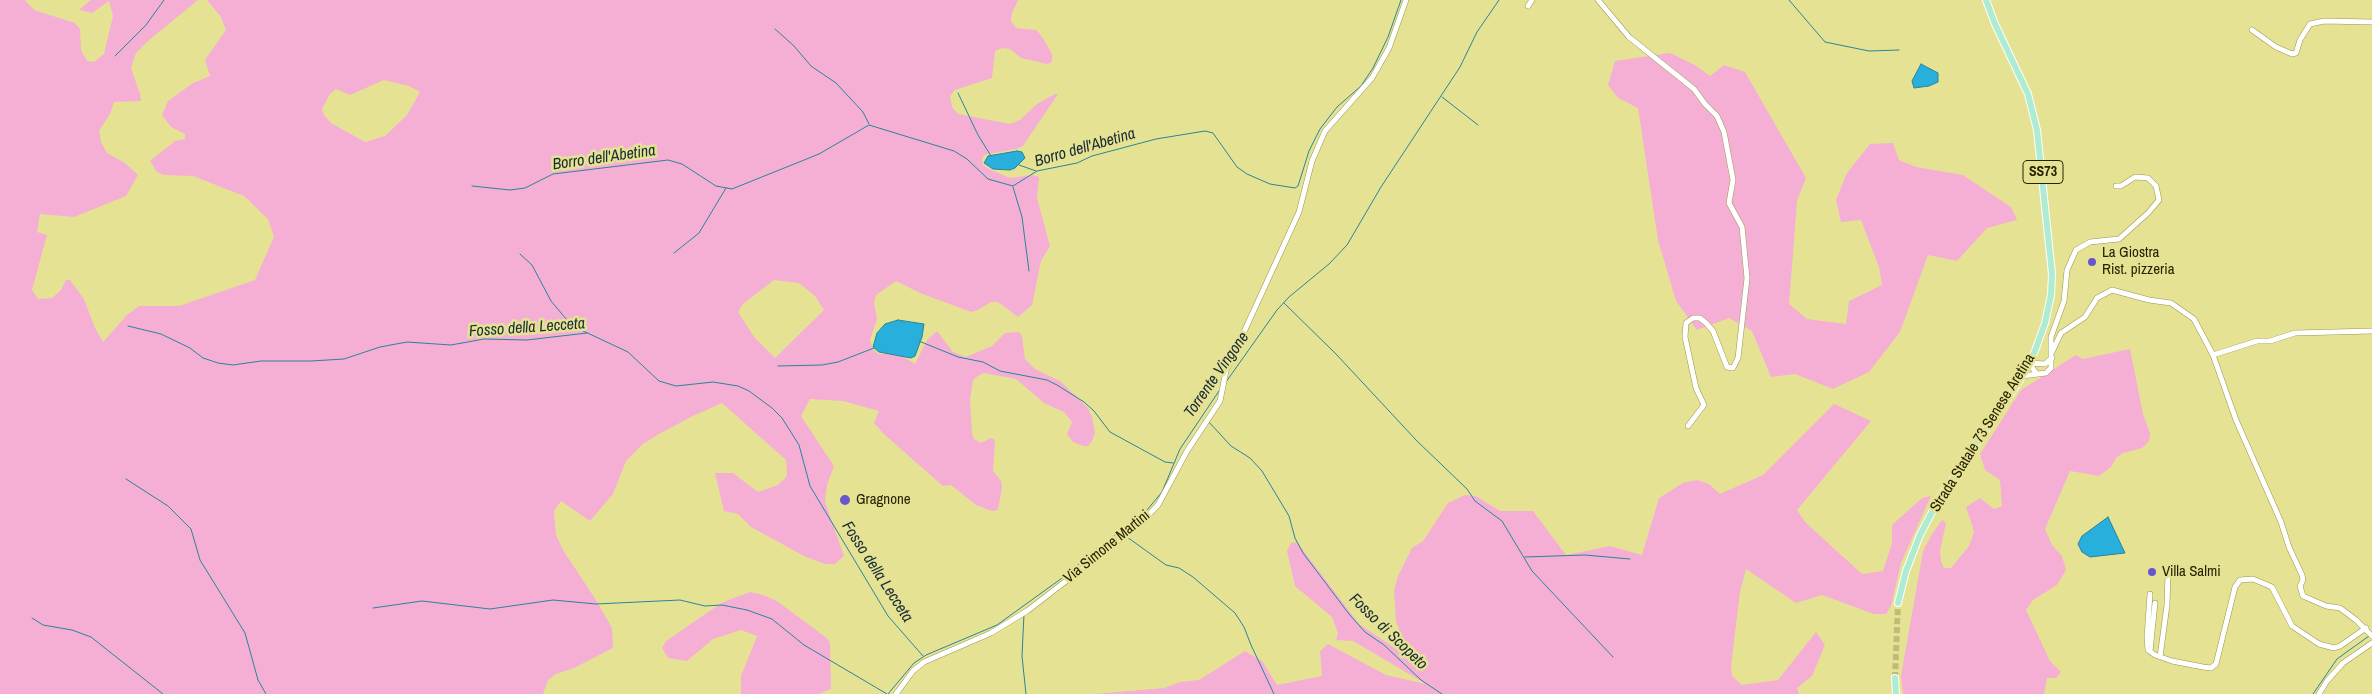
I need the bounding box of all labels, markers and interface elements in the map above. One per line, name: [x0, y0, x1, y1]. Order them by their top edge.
water label: Borro dell'Abetina: [1032, 124, 1138, 172]
water label: Borro dell'Abetina: [551, 141, 657, 175]
road number: SS73: [2023, 160, 2063, 183]
place label: La Giostra Rist. pizzeria: [2102, 244, 2174, 279]
marker: La Giostra Rist. pizzeria: [2086, 256, 2098, 268]
water label: Fosso della Lecceta: [468, 314, 586, 342]
water label: Torrente Vingone: [1180, 329, 1254, 421]
street label: Strada Statale 73 Senese Aretina: [1927, 351, 2039, 515]
place label: Gragnone: [856, 491, 911, 509]
marker: Gragnone: [838, 493, 852, 507]
street label: Via Simone Martini: [1060, 507, 1154, 587]
water label: Fosso della Lecceta: [837, 518, 917, 626]
place label: Villa Salmi: [2162, 563, 2221, 581]
marker: Villa Salmi: [2146, 566, 2158, 578]
water label: Fosso di Scopeto: [1345, 590, 1431, 674]

